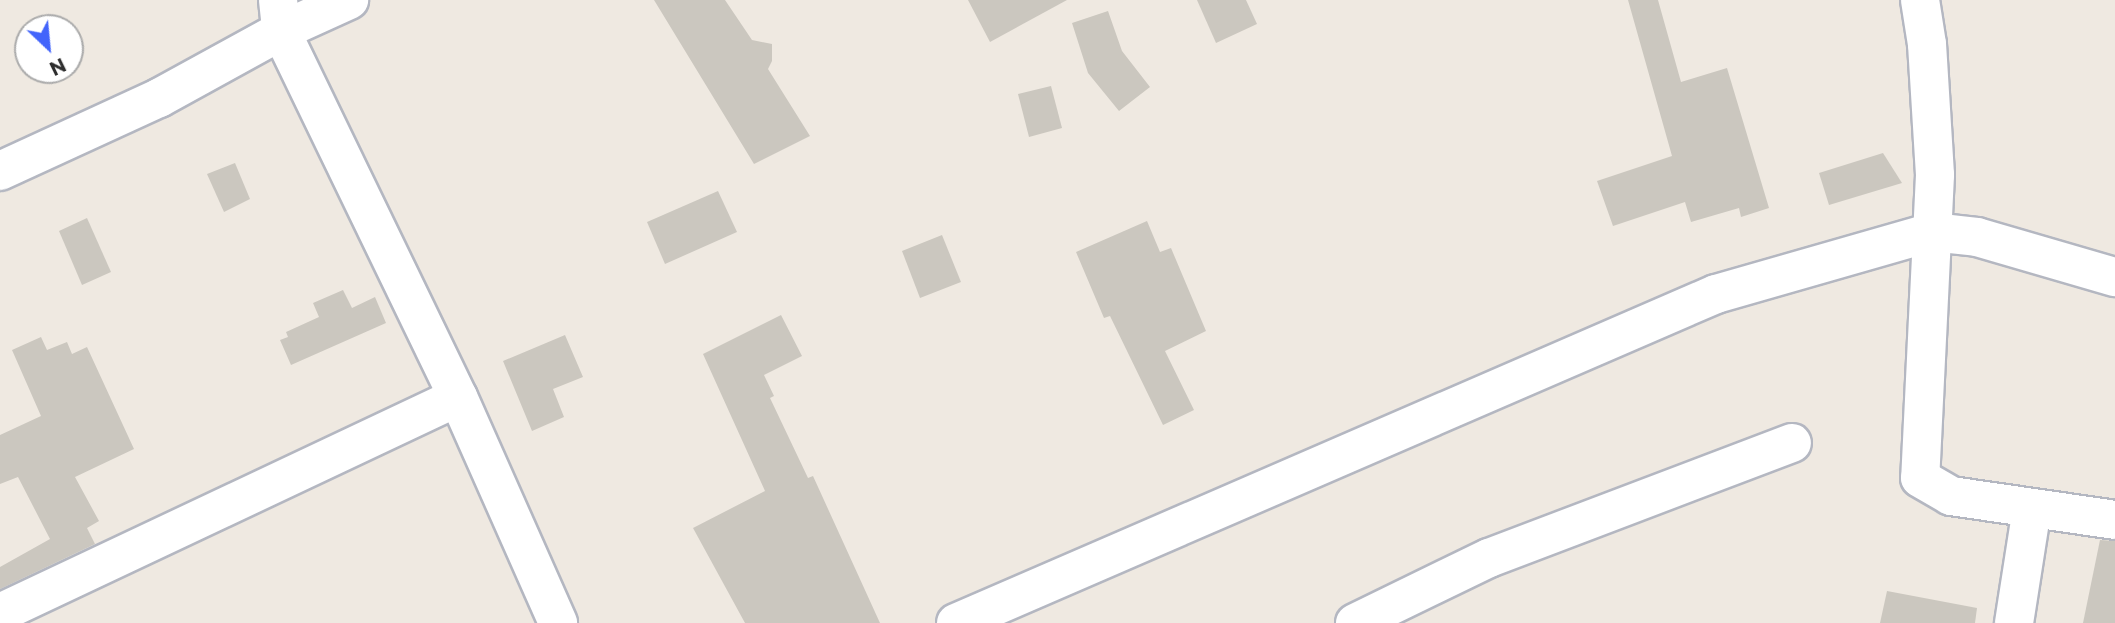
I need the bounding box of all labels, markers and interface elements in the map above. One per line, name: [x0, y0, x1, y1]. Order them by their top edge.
north arrow: [14, 14, 84, 84]
text: N: [46, 53, 69, 80]

